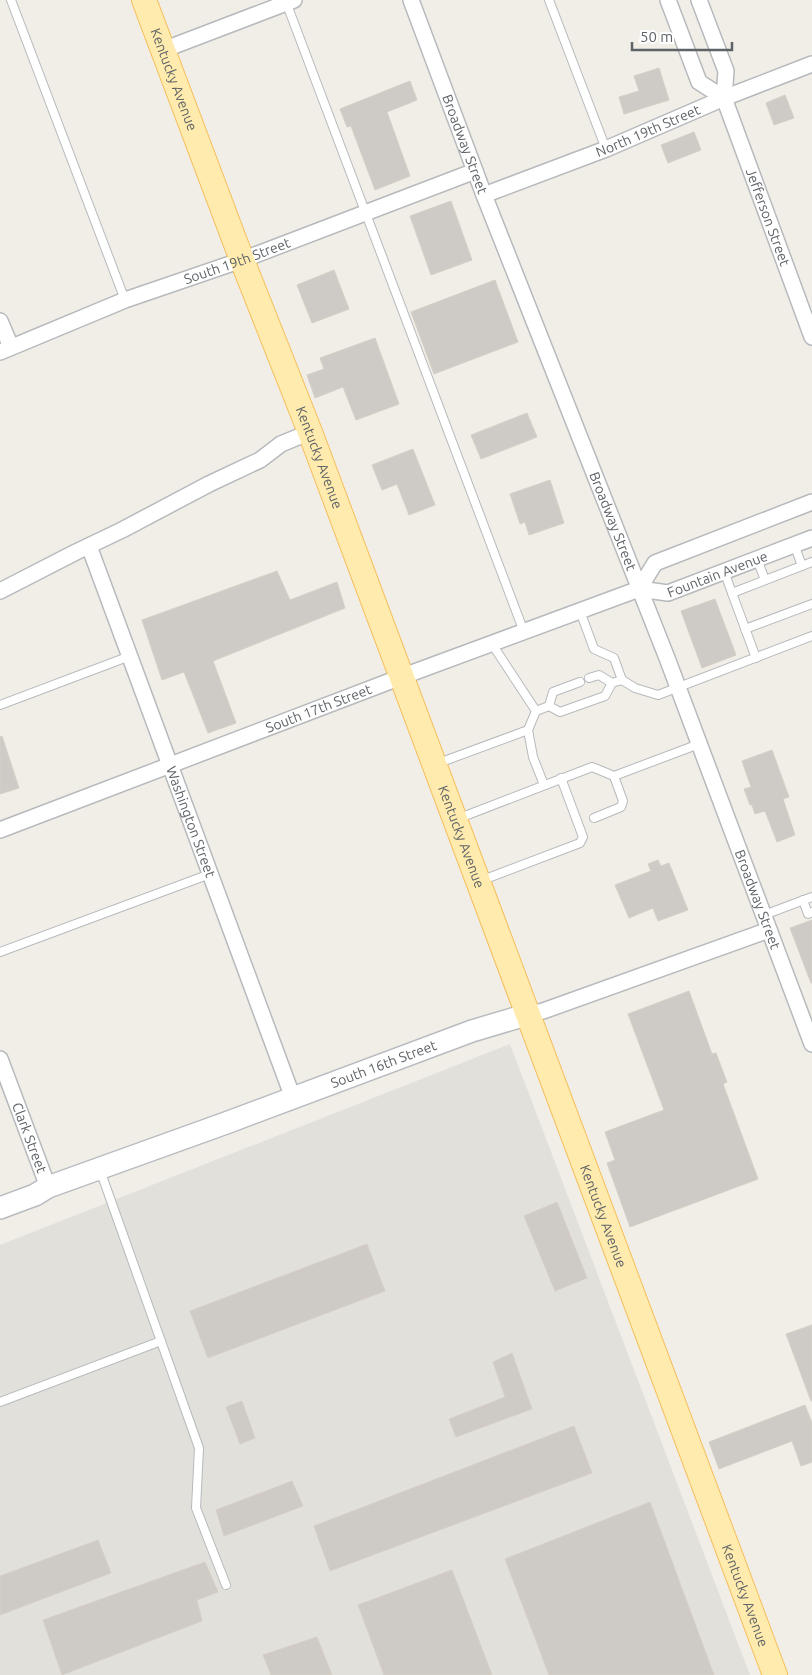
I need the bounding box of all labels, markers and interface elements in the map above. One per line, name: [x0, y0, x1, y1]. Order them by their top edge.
scale bar: [632, 20, 732, 52]
street label: Kentucky Avenue: [147, 26, 201, 133]
text: 50 m: [640, 28, 673, 45]
street label: Broadway Street: [439, 92, 491, 197]
street label: North 19th Street: [593, 101, 703, 160]
street label: Jefferson Street: [743, 166, 793, 269]
street label: South 19th Street: [182, 234, 293, 287]
street label: Kentucky Avenue: [293, 404, 346, 511]
street label: Broadway Street: [586, 469, 640, 573]
street label: Fountain Avenue: [665, 548, 770, 601]
street label: South 17th Street: [263, 681, 374, 736]
street label: Washington Street: [163, 764, 219, 880]
street label: Kentucky Avenue: [435, 783, 488, 890]
street label: Broadway Street: [732, 848, 784, 952]
street label: South 16th Street: [328, 1037, 439, 1091]
street label: Clark Street: [9, 1100, 50, 1176]
street label: Kentucky Avenue: [577, 1163, 630, 1270]
street label: Kentucky Avenue: [719, 1542, 772, 1649]

